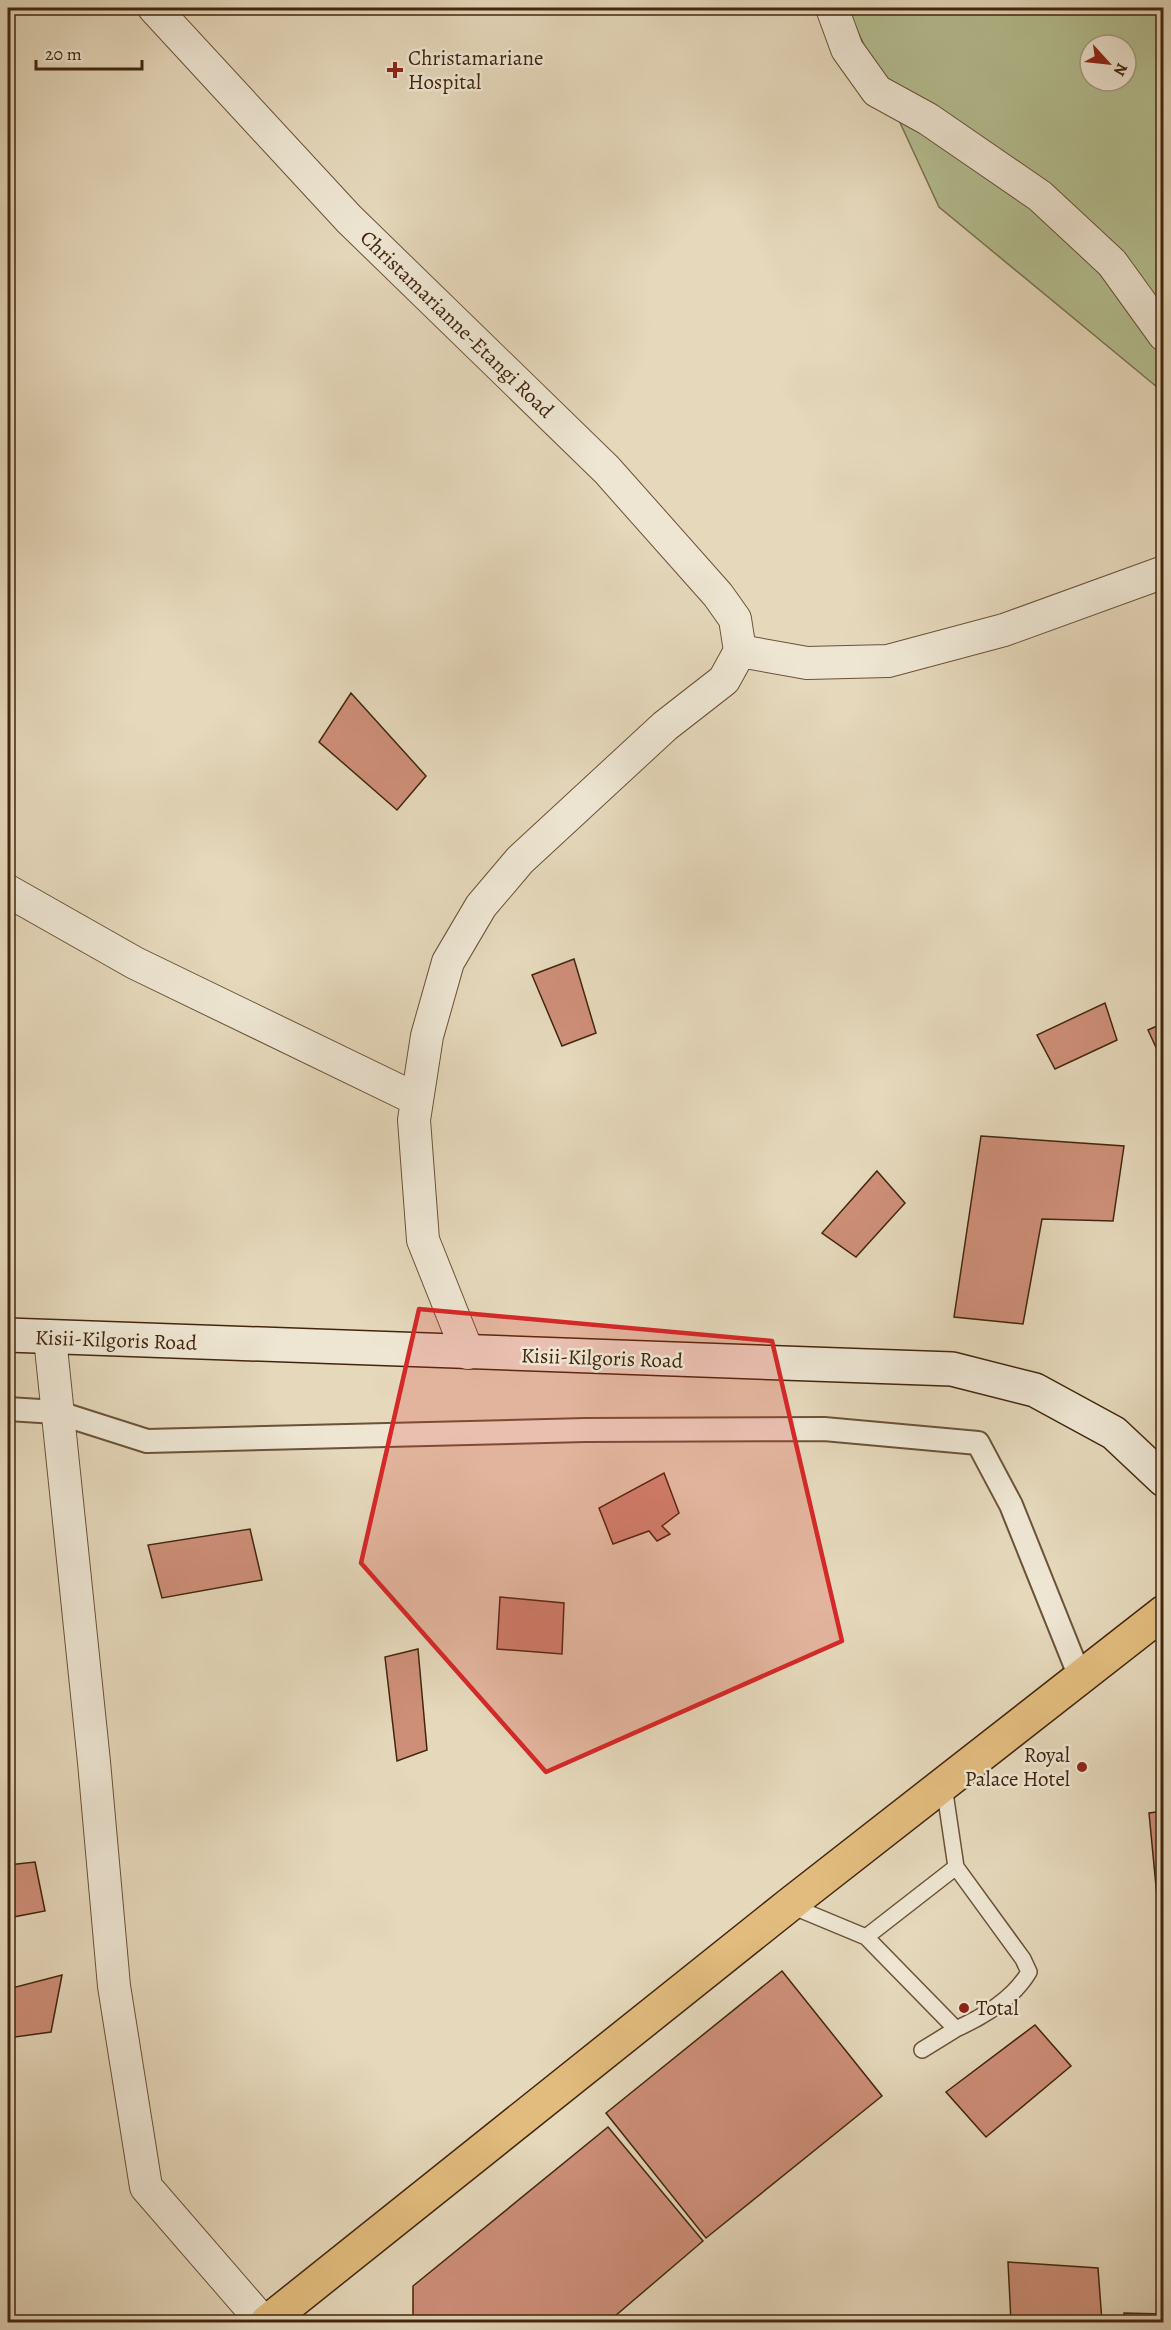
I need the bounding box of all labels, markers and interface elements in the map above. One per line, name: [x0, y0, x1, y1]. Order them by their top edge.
scale bar: [36, 33, 142, 71]
north arrow: [1078, 33, 1138, 93]
text: 20 m: [45, 42, 82, 66]
place label: Christamariane Hospital: [408, 44, 543, 96]
text: N: [1108, 59, 1133, 80]
marker: Christamariane Hospital: [386, 61, 404, 79]
street label: Christamarianne-Etangi Road: [354, 224, 560, 425]
street label: Kisii-Kilgoris Road: [34, 1323, 198, 1357]
street label: Kisii-Kilgoris Road: [520, 1341, 684, 1375]
place label: Royal Palace Hotel: [965, 1741, 1070, 1793]
marker: Royal Palace Hotel: [1075, 1760, 1089, 1774]
place label: Total: [976, 1994, 1019, 2022]
marker: Total: [957, 2001, 971, 2015]

